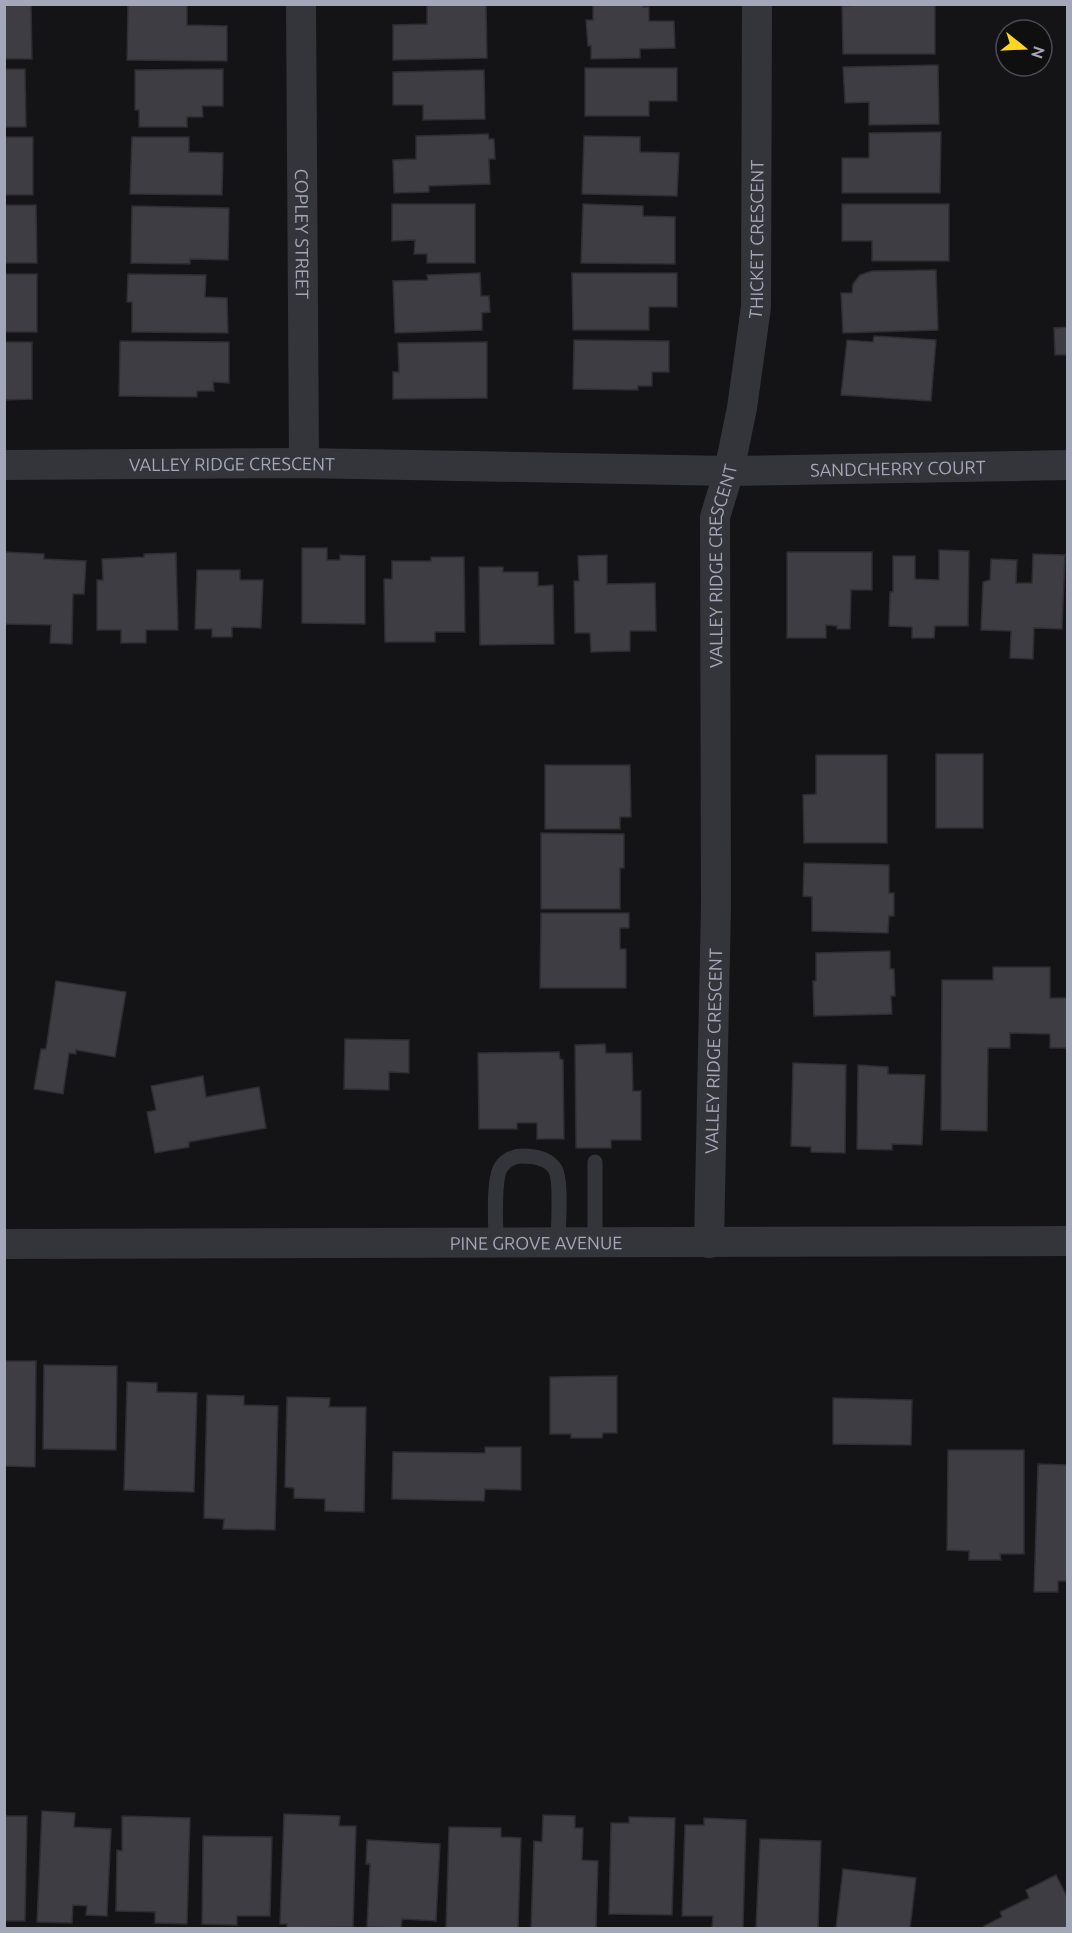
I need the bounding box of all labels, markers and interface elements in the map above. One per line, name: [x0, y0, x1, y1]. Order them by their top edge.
north arrow: [994, 18, 1054, 78]
text: N: [1028, 44, 1049, 61]
street label: THICKET CRESCENT: [744, 160, 766, 320]
street label: COPLEY STREET: [292, 169, 313, 299]
street label: VALLEY RIDGE CRESCENT: [129, 453, 335, 474]
street label: SANDCHERRY COURT: [810, 456, 986, 480]
street label: VALLEY RIDGE CRESCENT: [705, 462, 740, 668]
street label: VALLEY RIDGE CRESCENT: [701, 948, 725, 1154]
street label: PINE GROVE AVENUE: [450, 1232, 622, 1253]

